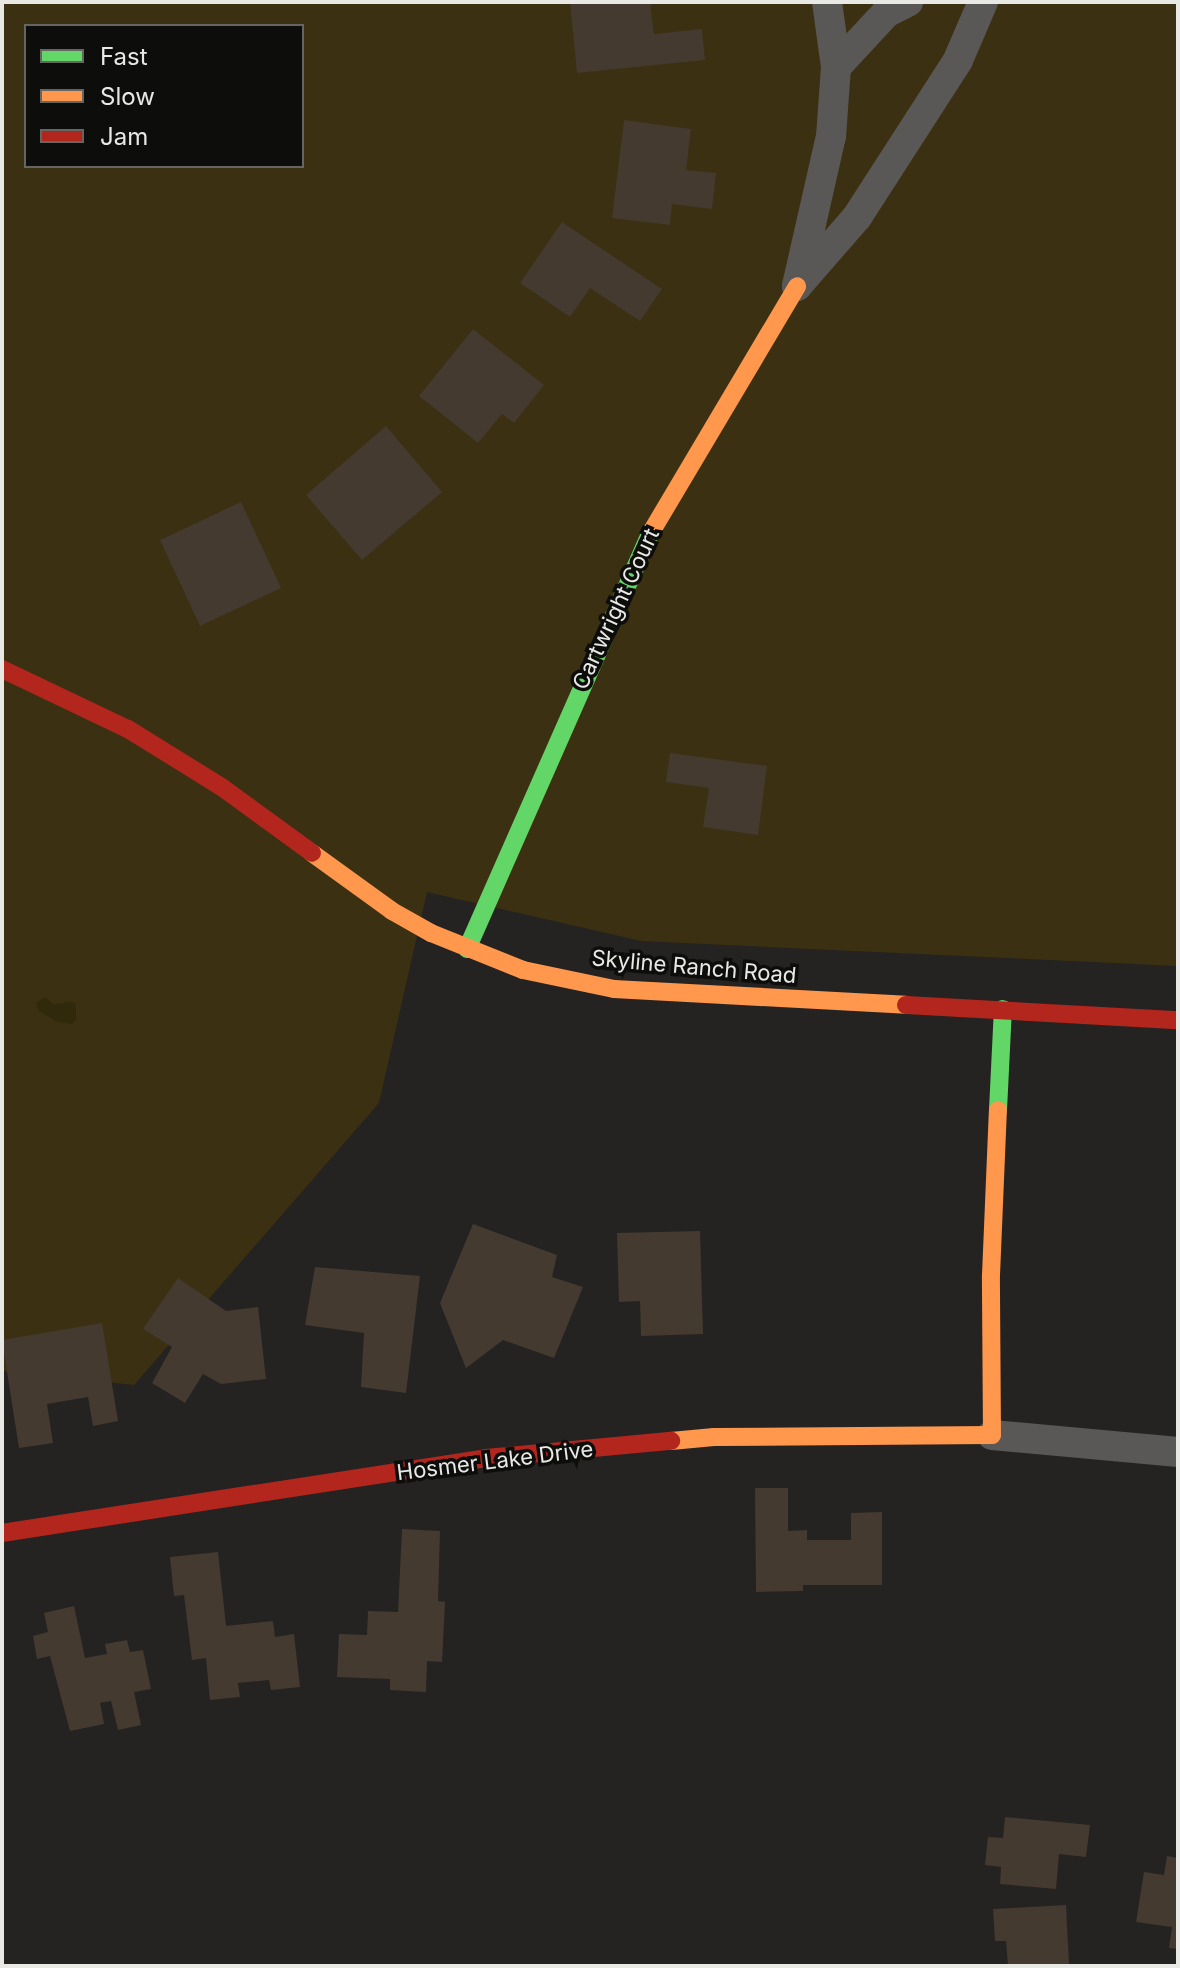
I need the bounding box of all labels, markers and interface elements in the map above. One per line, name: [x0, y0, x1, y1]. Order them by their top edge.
legend: [24, 24, 304, 168]
text: Fast: [100, 42, 148, 71]
text: Slow: [100, 82, 155, 111]
text: Jam: [100, 122, 148, 151]
street label: Cartwright Court: [567, 524, 665, 694]
street label: Skyline Ranch Road: [590, 945, 798, 989]
street label: Hosmer Lake Drive: [395, 1436, 595, 1486]

